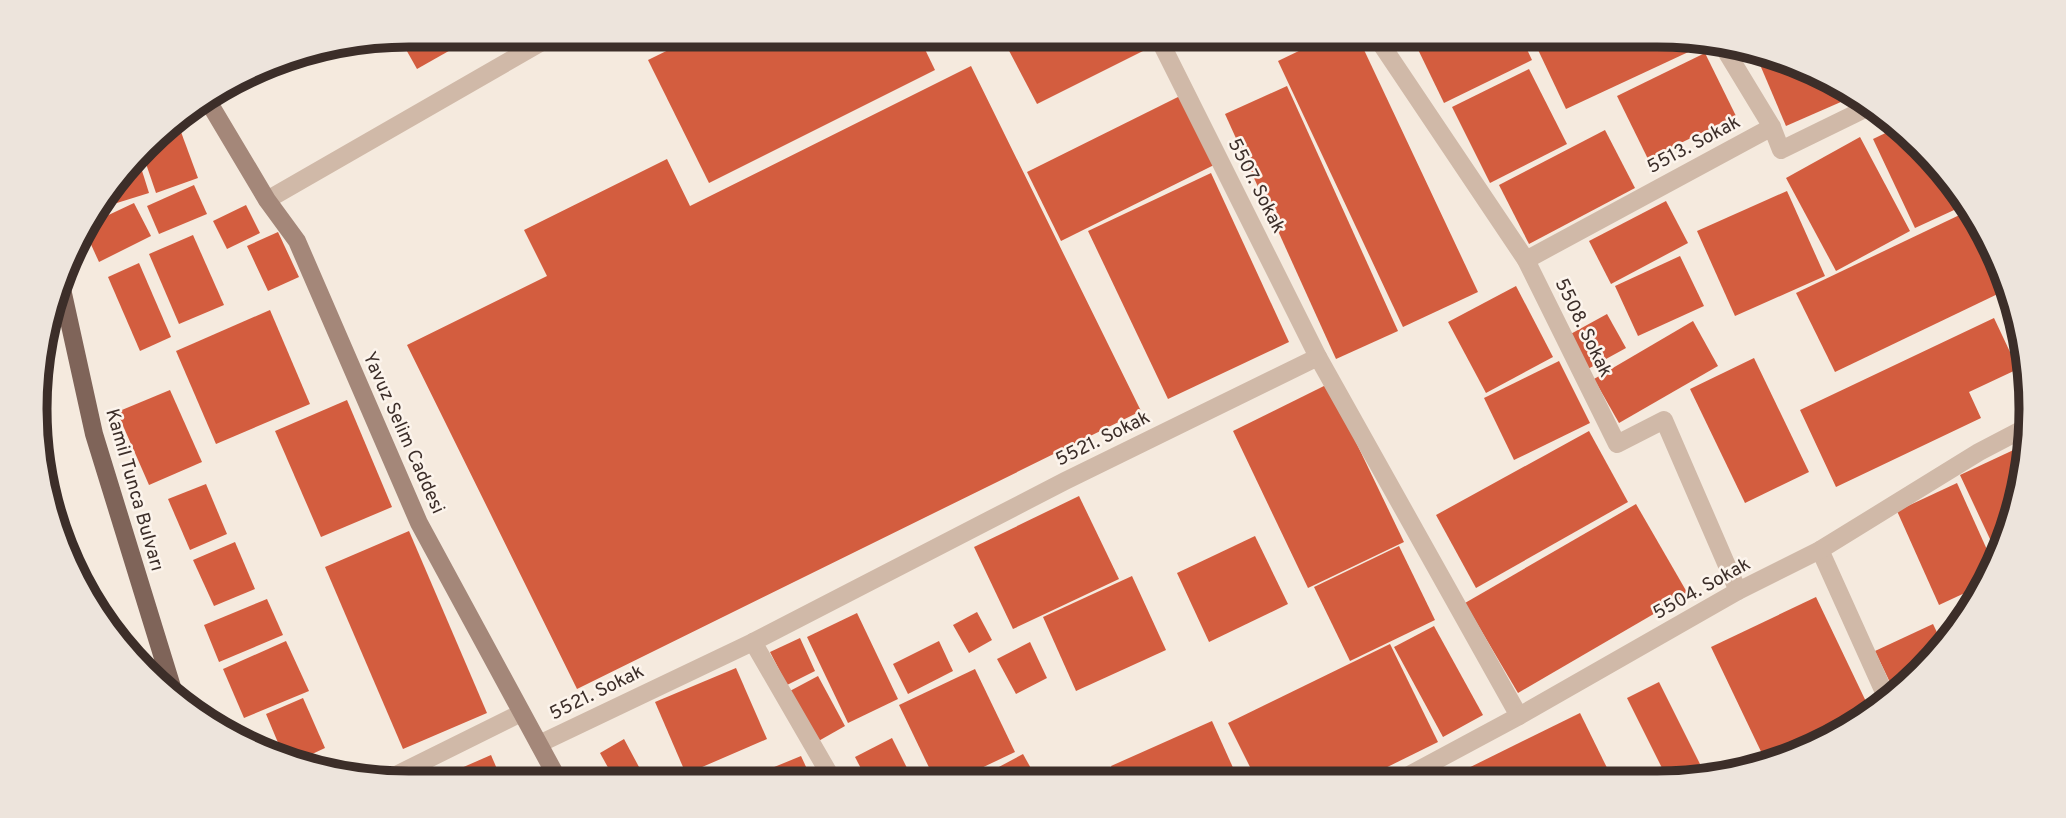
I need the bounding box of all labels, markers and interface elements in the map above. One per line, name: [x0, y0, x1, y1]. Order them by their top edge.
street label: 5513. Sokak: [1643, 110, 1745, 180]
street label: 5507. Sokak: [1222, 135, 1290, 237]
street label: 5508. Sokak: [1549, 274, 1617, 382]
street label: Yavuz Selim Caddesi: [357, 348, 449, 518]
street label: Kamil Tunca Bulvarı: [99, 406, 169, 574]
street label: 5521. Sokak: [1052, 406, 1154, 472]
street label: 5504. Sokak: [1649, 552, 1755, 626]
street label: 5521. Sokak: [546, 660, 648, 726]

